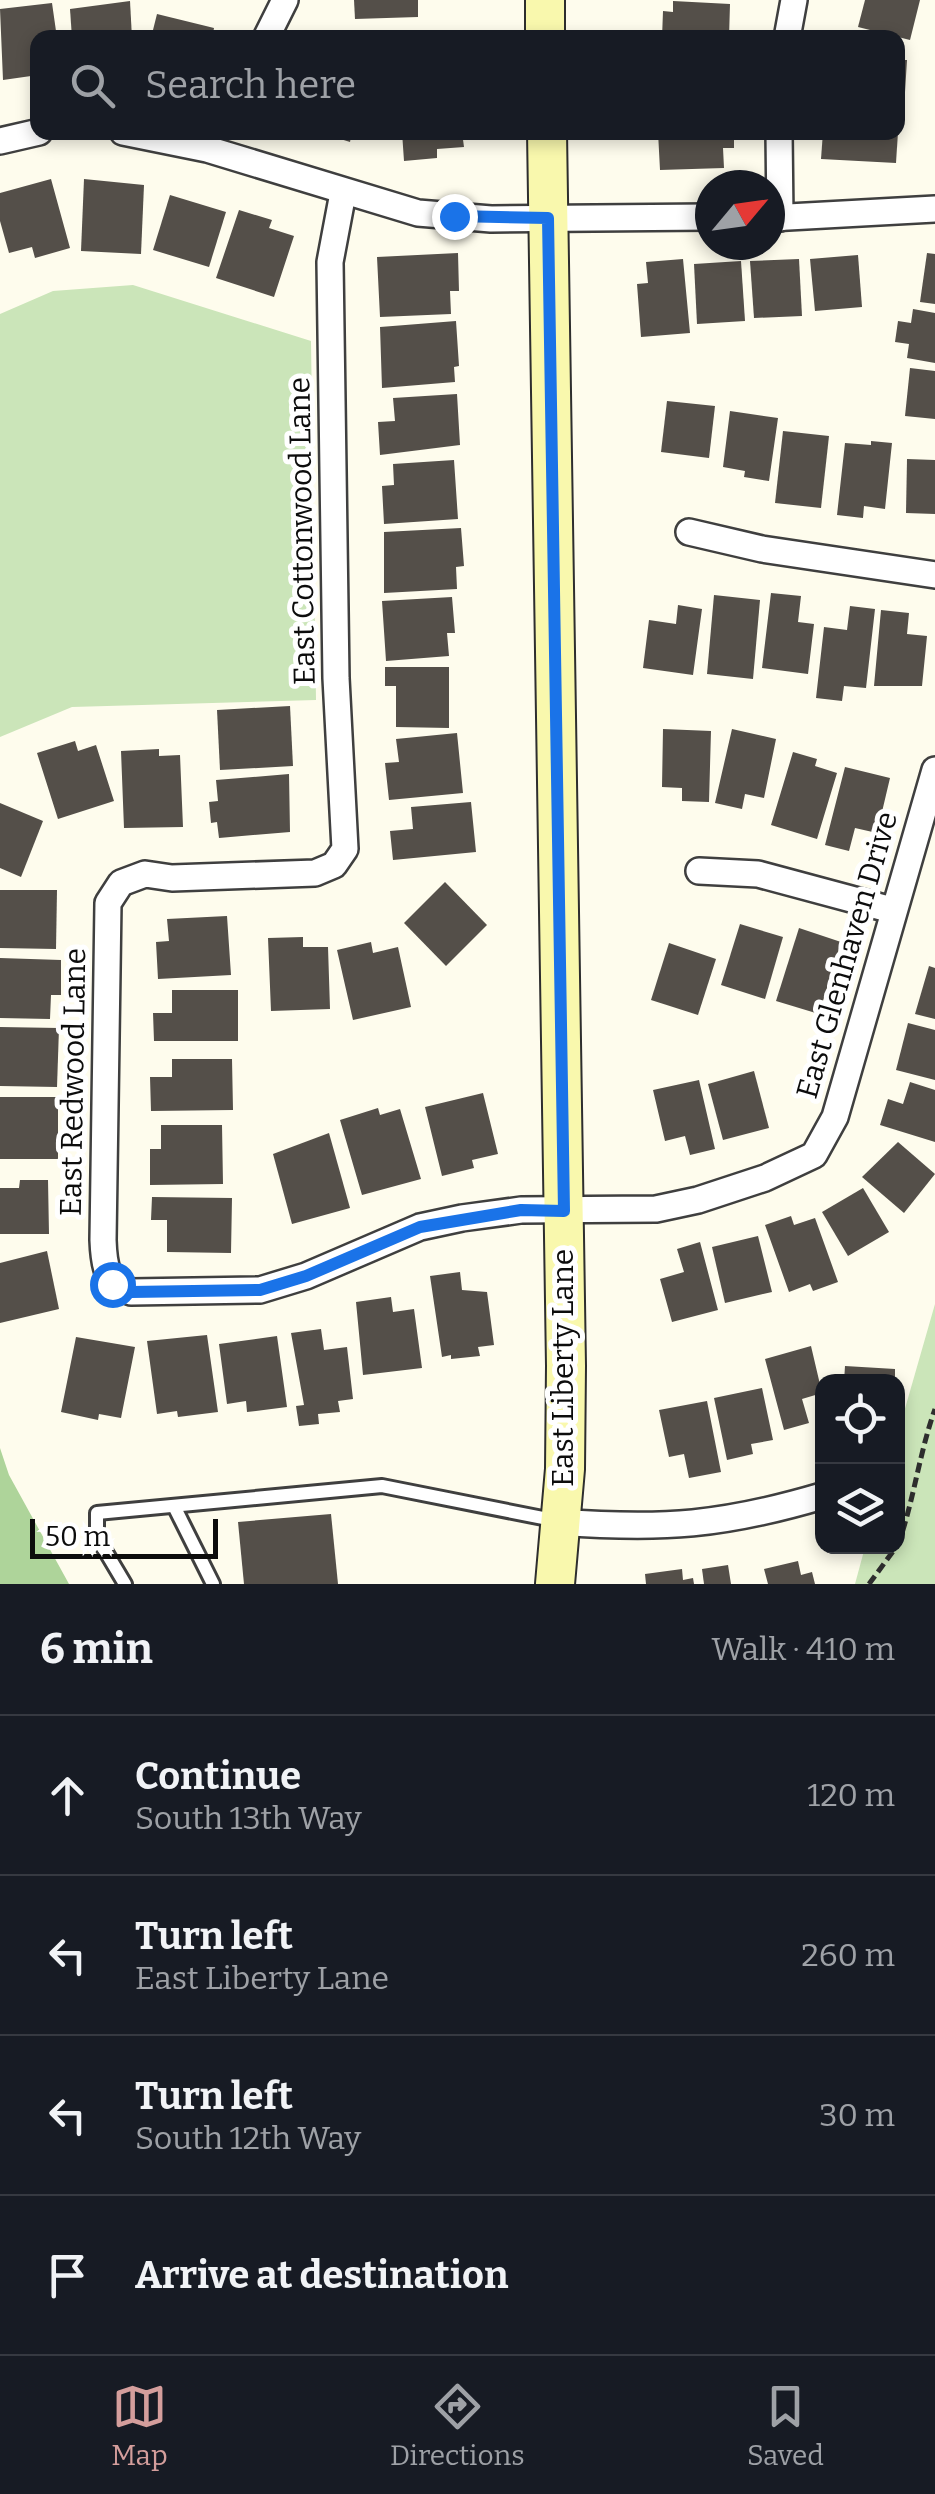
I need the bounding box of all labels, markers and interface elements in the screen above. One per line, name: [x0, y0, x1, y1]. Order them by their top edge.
search box: [30, 30, 905, 140]
icon: search: [65, 58, 120, 113]
text: Search here: [145, 62, 356, 108]
north arrow: [695, 170, 785, 260]
route end: [432, 194, 478, 240]
street label: East Cottonwood Lane: [281, 377, 323, 685]
street label: East Glenhaven Drive: [789, 808, 905, 1102]
street label: East Redwood Lane: [53, 948, 93, 1216]
street label: East Liberty Lane: [545, 1249, 581, 1487]
route start: [90, 1262, 136, 1308]
map controls: [815, 1374, 905, 1554]
button: locate: [815, 1374, 905, 1464]
button: layers: [815, 1464, 905, 1554]
scale bar: [30, 1514, 218, 1558]
text: 50 m: [45, 1520, 110, 1553]
text: 6 min: [40, 1624, 153, 1674]
text: Walk · 410 m: [711, 1630, 895, 1668]
text: Continue: [135, 1753, 301, 1799]
icon: ahead: [40, 1768, 95, 1823]
text: 120 m: [807, 1776, 895, 1814]
text: South 13th Way: [135, 1799, 362, 1837]
text: Turn left: [135, 1913, 293, 1959]
icon: left: [40, 1928, 95, 1983]
text: 260 m: [801, 1936, 895, 1974]
text: East Liberty Lane: [135, 1959, 389, 1997]
text: Turn left: [135, 2073, 293, 2119]
icon: left: [40, 2088, 95, 2143]
text: 30 m: [819, 2096, 895, 2134]
text: South 12th Way: [135, 2119, 361, 2157]
icon: arrive: [40, 2248, 95, 2303]
text: Arrive at destination: [135, 2252, 508, 2298]
tab: Map: [111, 2379, 168, 2472]
tab: Directions: [390, 2379, 525, 2472]
tab: Saved: [747, 2379, 824, 2472]

